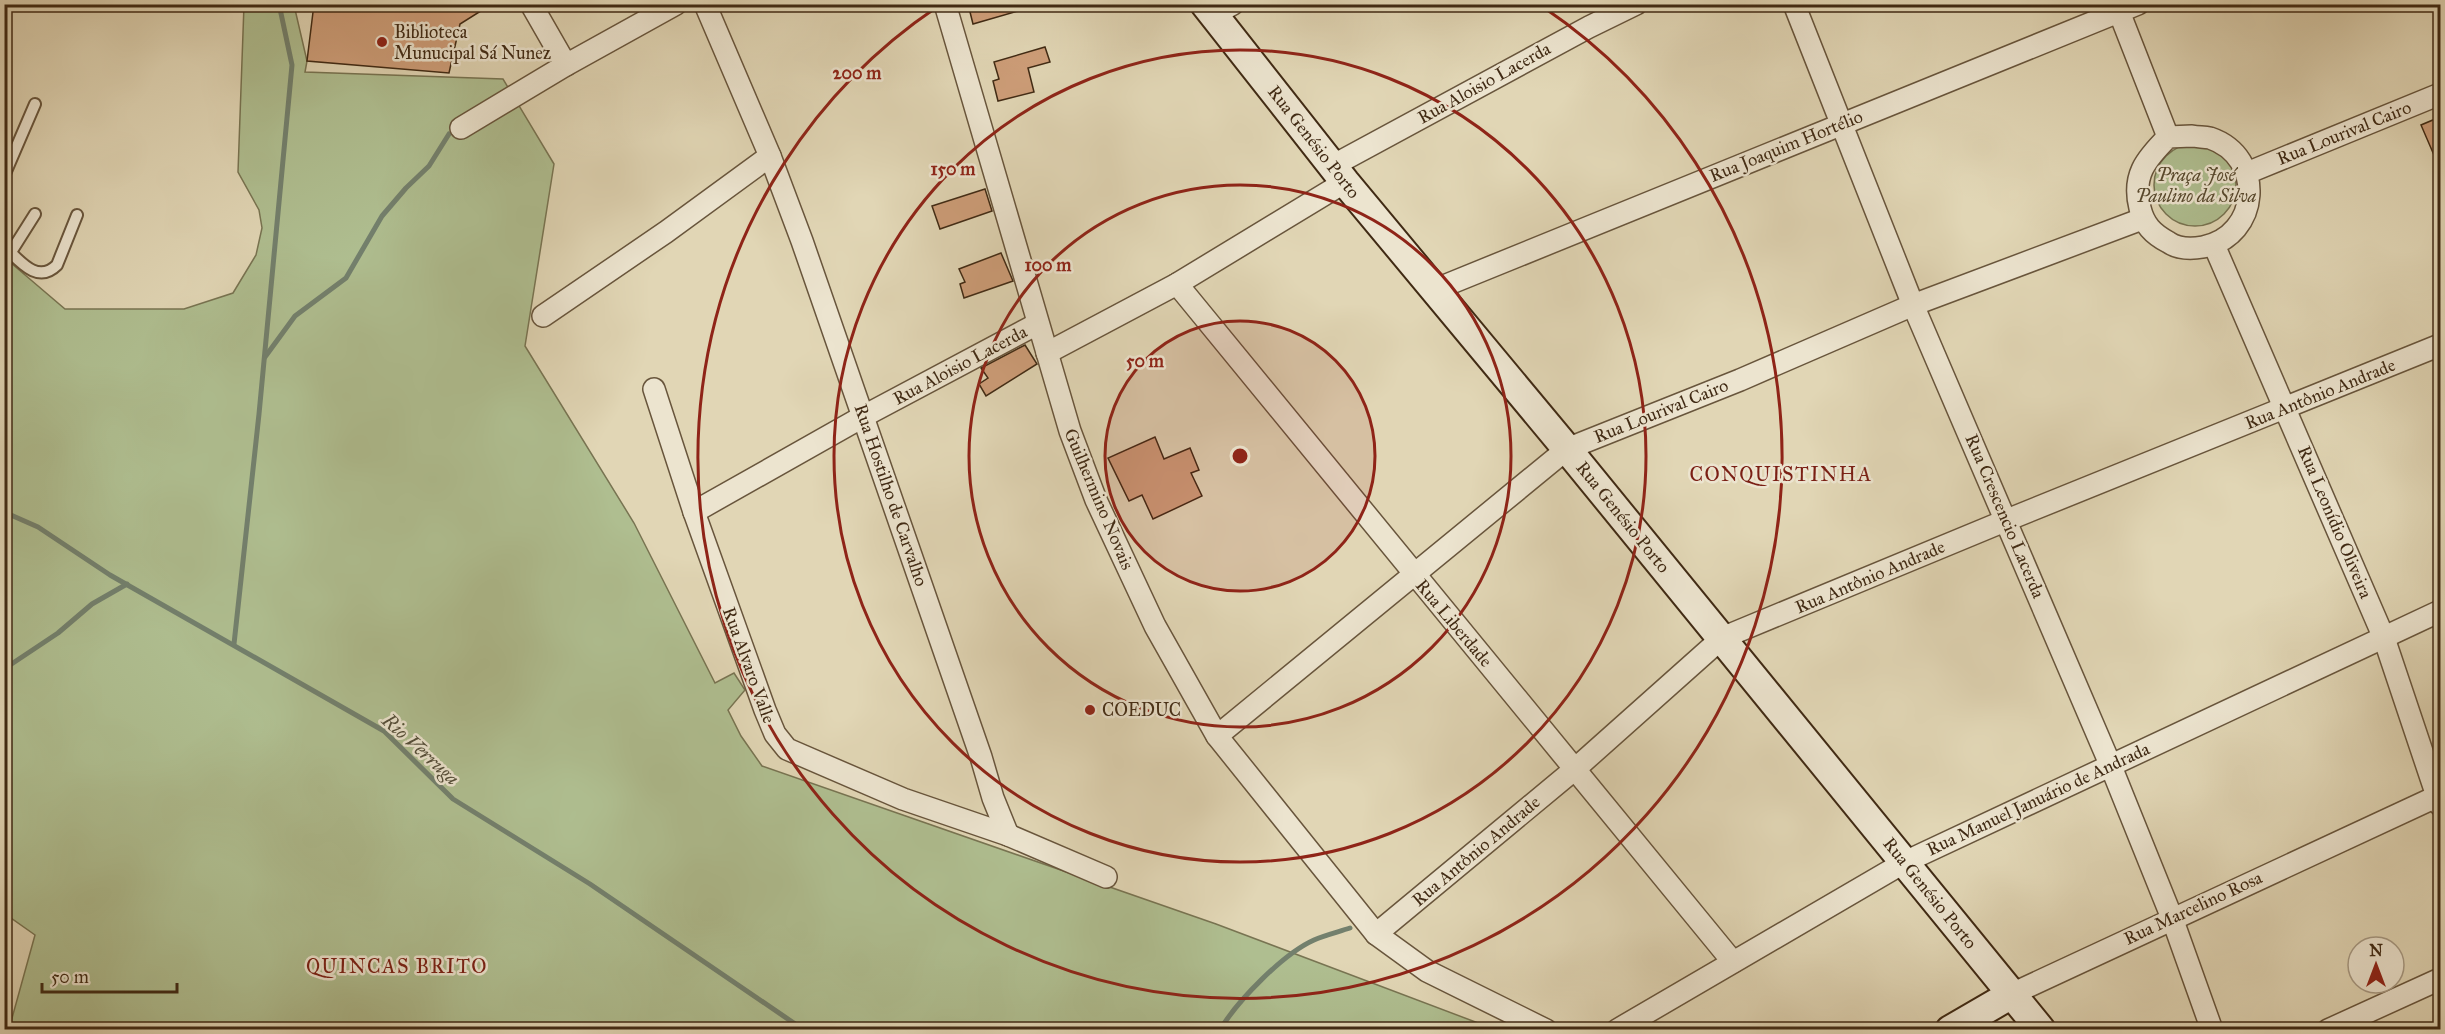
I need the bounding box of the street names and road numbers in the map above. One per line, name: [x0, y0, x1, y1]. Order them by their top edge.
street label: Rua Aloisio Lacerda: [1414, 37, 1555, 129]
street label: Rua Genésio Porto: [1263, 81, 1365, 203]
street label: Rua Lourival Cairo: [2274, 96, 2414, 170]
street label: Rua Joaquim Hortélio: [1706, 105, 1866, 188]
street label: Rua Aloisio Lacerda: [889, 320, 1031, 410]
street label: Rua Antônio Andrade: [2242, 354, 2398, 434]
street label: Rua Lourival Cairo: [1591, 374, 1731, 448]
street label: Rua Hostilho de Carvalho: [849, 401, 933, 589]
street label: Guilhermino Novais: [1059, 425, 1139, 573]
street label: Rua Crescencio Lacerda: [1960, 431, 2050, 602]
street label: Rua Leonídio Oliveira: [2293, 442, 2377, 602]
street label: Rua Genésio Porto: [1571, 457, 1675, 577]
street label: Rua Antônio Andrade: [1792, 536, 1948, 618]
street label: Rua Liberdade: [1411, 575, 1497, 671]
street label: Rua Alvaro Valle: [718, 604, 780, 726]
street label: Rua Manuel Januário de Andrada: [1923, 737, 2154, 861]
street label: Rua Antônio Andrade: [1407, 791, 1545, 911]
street label: Rua Genésio Porto: [1878, 833, 1982, 953]
street label: Rua Marcelino Rosa: [2120, 866, 2266, 950]

